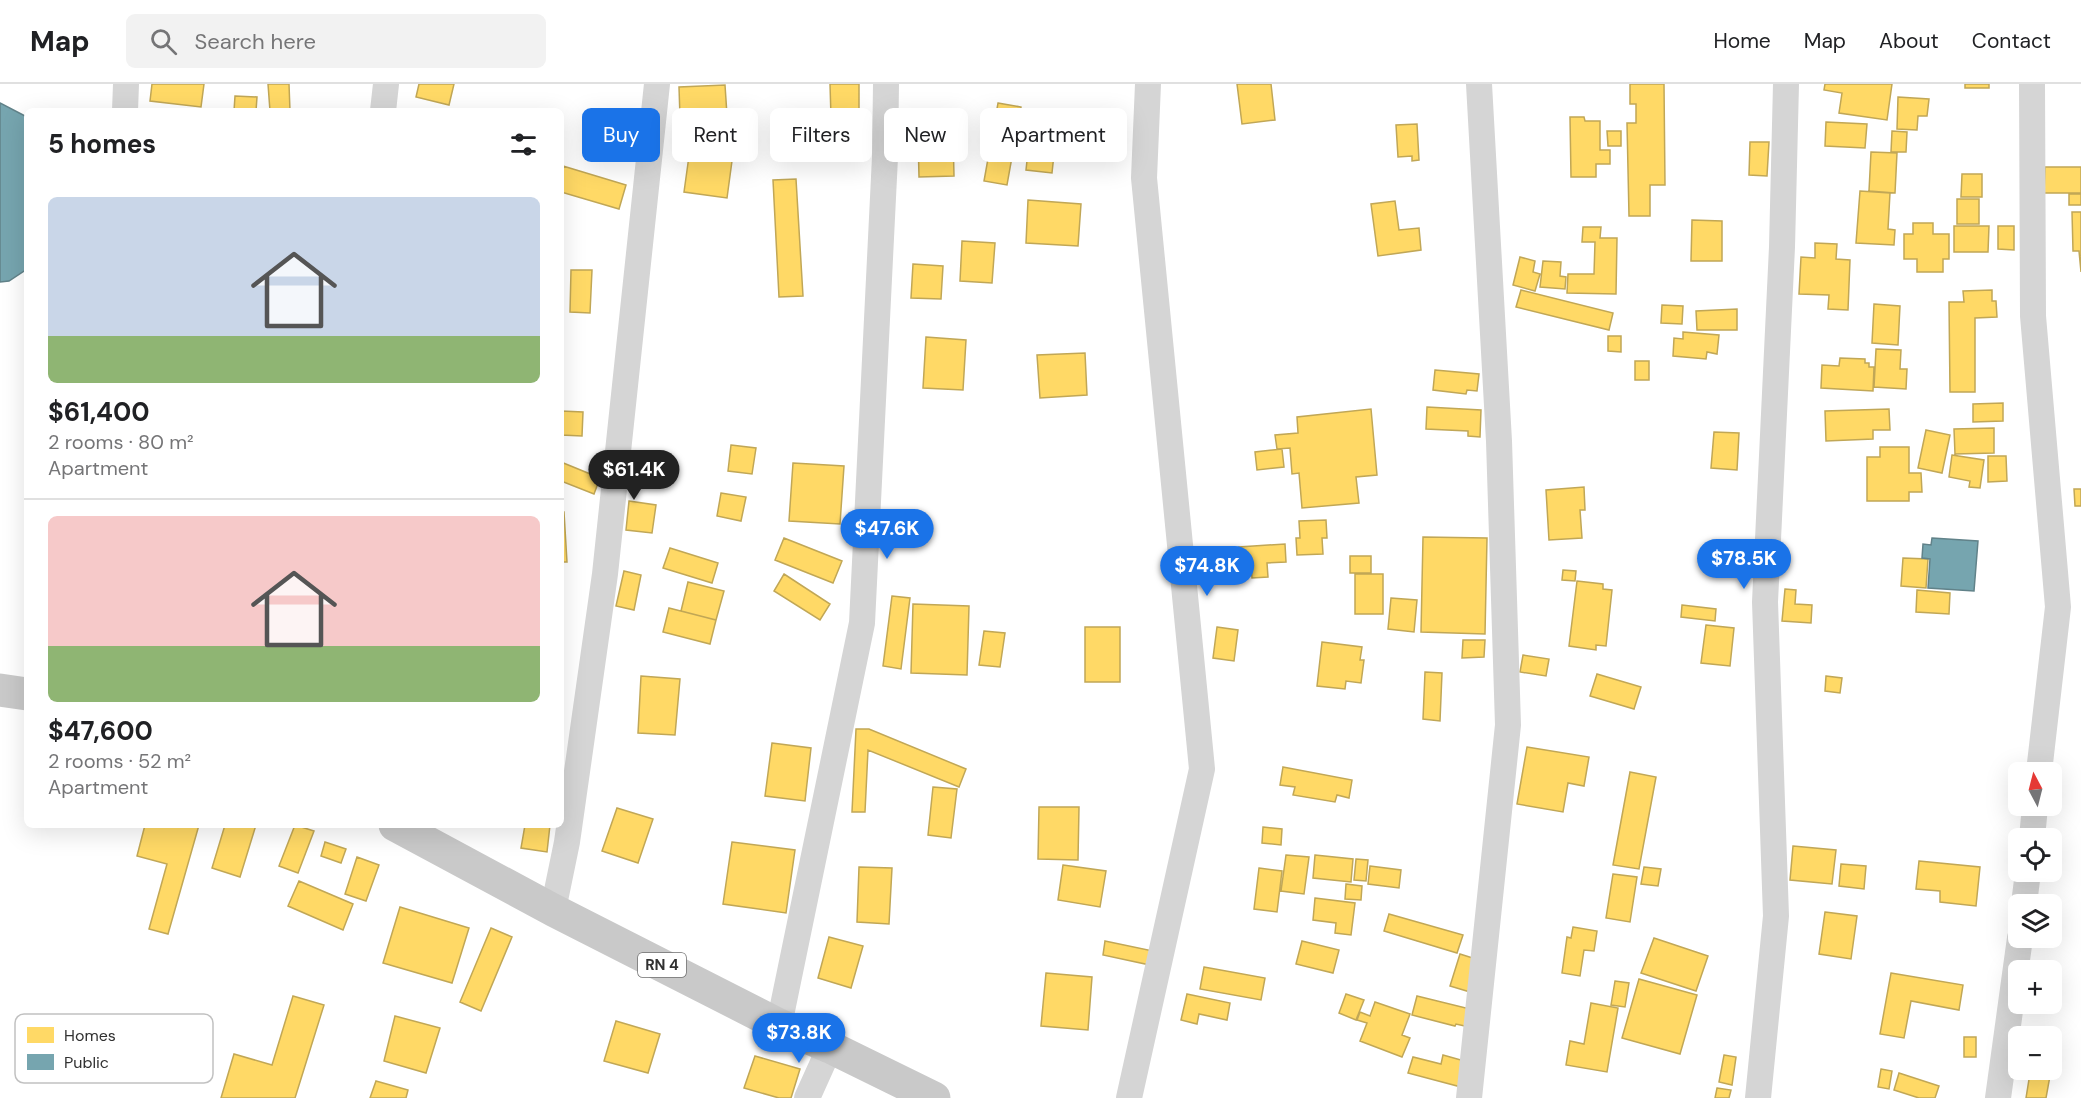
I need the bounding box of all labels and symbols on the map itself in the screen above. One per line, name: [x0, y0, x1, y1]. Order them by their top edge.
pin: $61.4K: [585, 450, 683, 501]
pin: $47.6K: [838, 509, 936, 560]
pin: $78.5K: [1695, 539, 1793, 590]
pin: $74.8K: [1158, 546, 1256, 597]
north arrow: [2008, 762, 2062, 816]
road number: RN 4: [638, 953, 686, 977]
pin: $73.8K: [750, 1013, 848, 1064]
legend: [15, 1014, 213, 1083]
text: Homes: [64, 1025, 116, 1046]
text: Public: [64, 1052, 109, 1073]

